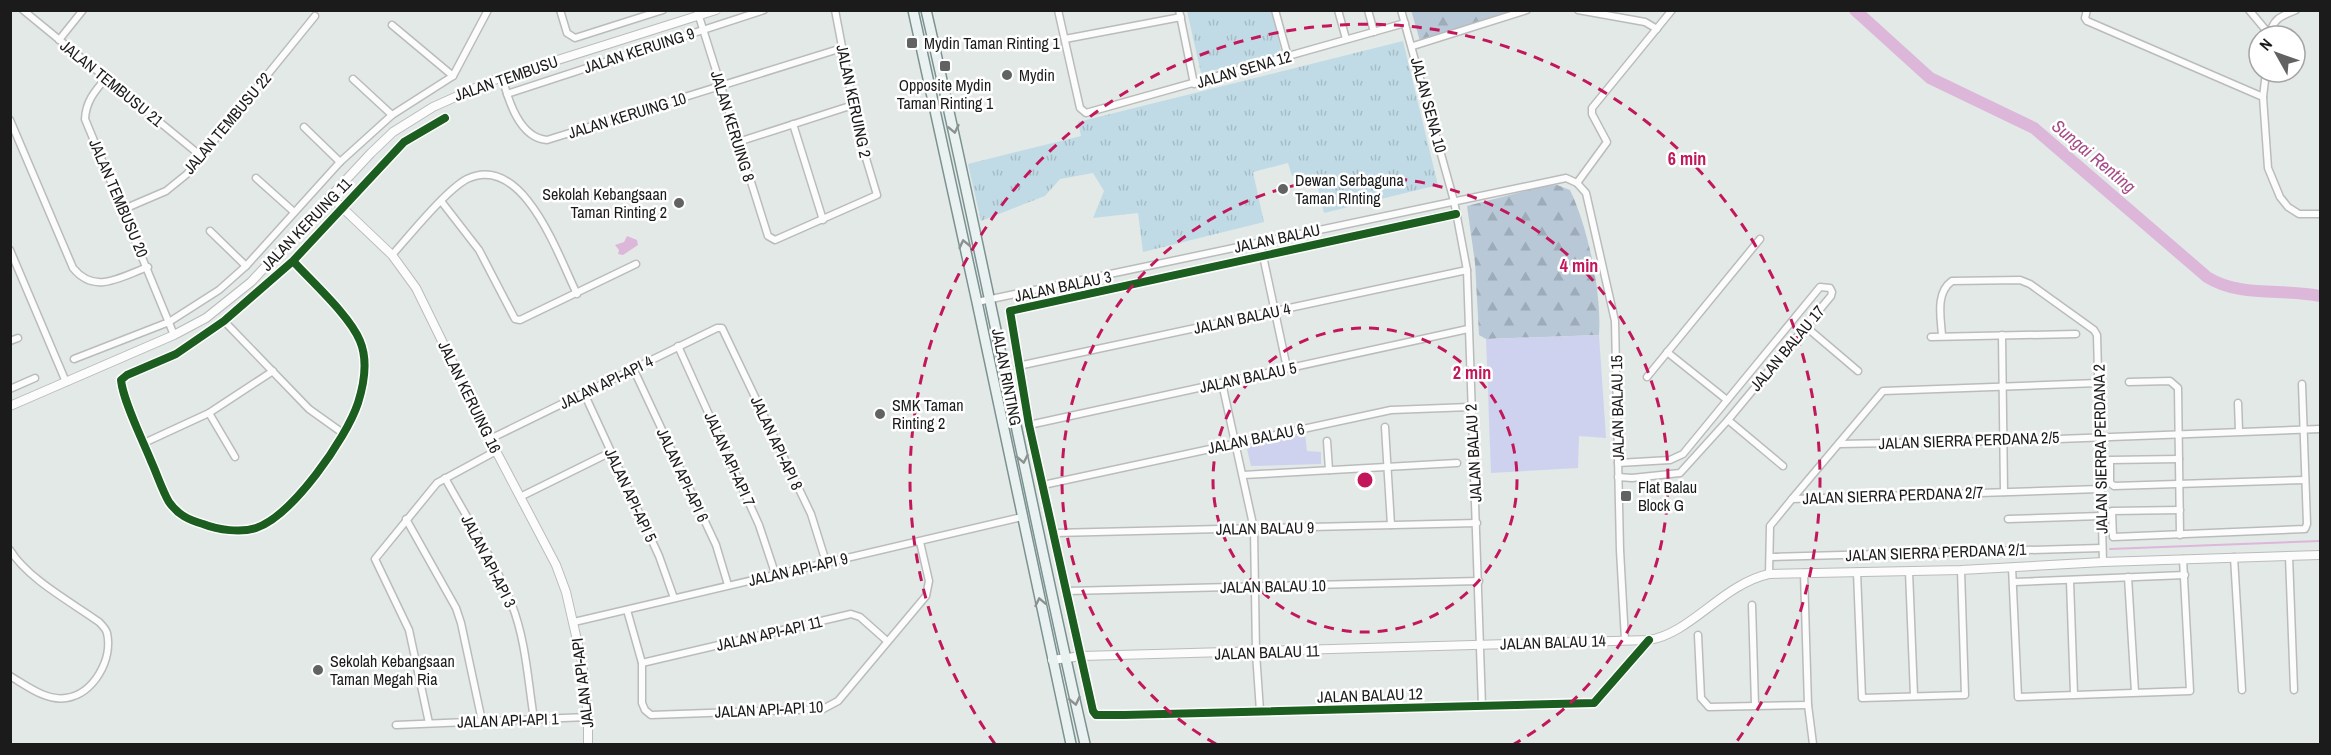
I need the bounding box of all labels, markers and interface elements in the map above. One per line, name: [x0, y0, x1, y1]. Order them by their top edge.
street label: JALAN KERUING 9: [581, 22, 697, 78]
north arrow: [2247, 24, 2307, 84]
place label: Mydin Taman Rinting 1: [924, 32, 1060, 54]
text: N: [2254, 34, 2277, 55]
street label: JALAN TEMBUSU 21: [56, 35, 169, 132]
marker: Mydin Taman Rinting 1: [905, 36, 919, 50]
street label: JALAN KERUING 2: [831, 42, 877, 160]
street label: JALAN SENA 12: [1194, 45, 1294, 93]
street label: JALAN TEMBUSU: [451, 50, 561, 106]
street label: JALAN SENA 10: [1406, 55, 1452, 155]
marker: Opposite Mydin Taman Rinting 1: [938, 59, 952, 73]
place label: Mydin: [1019, 64, 1055, 86]
street label: JALAN TEMBUSU 22: [178, 67, 276, 179]
street label: JALAN KERUING 8: [706, 68, 760, 184]
marker: Mydin: [1000, 68, 1014, 82]
place label: Opposite Mydin Taman Rinting 1: [897, 74, 994, 114]
street label: JALAN KERUING 10: [565, 87, 689, 143]
water label: Sungai Renting: [2047, 113, 2141, 199]
one-way arrow: [946, 124, 959, 134]
street label: JALAN TEMBUSU 20: [84, 135, 154, 261]
text: 6 min: [1668, 146, 1706, 171]
place label: Dewan Serbaguna Taman RInting: [1295, 169, 1404, 209]
street label: JALAN KERUING 11: [256, 172, 357, 275]
marker: Dewan Serbaguna Taman RInting: [1276, 182, 1290, 196]
place label: Sekolah Kebangsaan Taman Rinting 2: [542, 183, 667, 223]
marker: Sekolah Kebangsaan Taman Rinting 2: [672, 196, 686, 210]
street label: JALAN BALAU: [1232, 218, 1322, 258]
one-way arrow: [959, 240, 972, 250]
text: 4 min: [1560, 253, 1598, 278]
street label: JALAN BALAU 3: [1013, 265, 1113, 307]
street label: JALAN BALAU 4: [1192, 297, 1292, 339]
street label: JALAN BALAU 17: [1745, 300, 1829, 396]
street label: JALAN RINTING: [987, 327, 1027, 427]
street label: JALAN KERUING 16: [433, 337, 507, 457]
street label: JALAN API-API 4: [556, 350, 656, 414]
street label: JALAN BALAU 15: [1605, 355, 1629, 461]
street label: JALAN BALAU 5: [1198, 356, 1298, 398]
text: 2 min: [1453, 360, 1491, 385]
street label: JALAN SIERRA PERDANA 2: [2088, 364, 2112, 534]
street label: JALAN API-API 8: [746, 392, 808, 494]
place label: SMK Taman Rinting 2: [892, 394, 964, 434]
street label: JALAN BALAU 2: [1459, 403, 1487, 503]
marker: SMK Taman Rinting 2: [873, 407, 887, 421]
street label: JALAN API-API 7: [699, 408, 761, 510]
street label: JALAN BALAU 6: [1206, 417, 1306, 459]
street label: JALAN API-API 6: [652, 424, 714, 526]
street label: JALAN SIERRA PERDANA 2/5: [1878, 426, 2060, 454]
street label: JALAN API-API 5: [600, 444, 662, 546]
one-way arrow: [1016, 454, 1029, 464]
centre of rings: [1355, 470, 1375, 490]
place label: Flat Balau Block G: [1638, 476, 1697, 516]
street label: JALAN SIERRA PERDANA 2/7: [1802, 481, 1984, 509]
marker: Flat Balau Block G: [1619, 489, 1633, 503]
street label: JALAN API-API 3: [456, 511, 522, 611]
street label: JALAN BALAU 9: [1216, 516, 1314, 540]
street label: JALAN SIERRA PERDANA 2/1: [1845, 538, 2027, 566]
street label: JALAN API-API 9: [746, 547, 850, 591]
street label: JALAN BALAU 10: [1220, 574, 1326, 598]
one-way arrow: [1034, 598, 1047, 608]
street label: JALAN API-API 11: [714, 610, 825, 656]
street label: JALAN BALAU 14: [1500, 629, 1606, 655]
street label: JALAN API-API: [566, 637, 598, 729]
street label: JALAN BALAU 11: [1214, 639, 1320, 665]
place label: Sekolah Kebangsaan Taman Megah Ria: [330, 650, 455, 690]
marker: Sekolah Kebangsaan Taman Megah Ria: [311, 663, 325, 677]
street label: JALAN BALAU 12: [1317, 682, 1423, 708]
street label: JALAN API-API 10: [714, 695, 824, 723]
one-way arrow: [1067, 696, 1080, 706]
street label: JALAN API-API 1: [457, 707, 560, 733]

